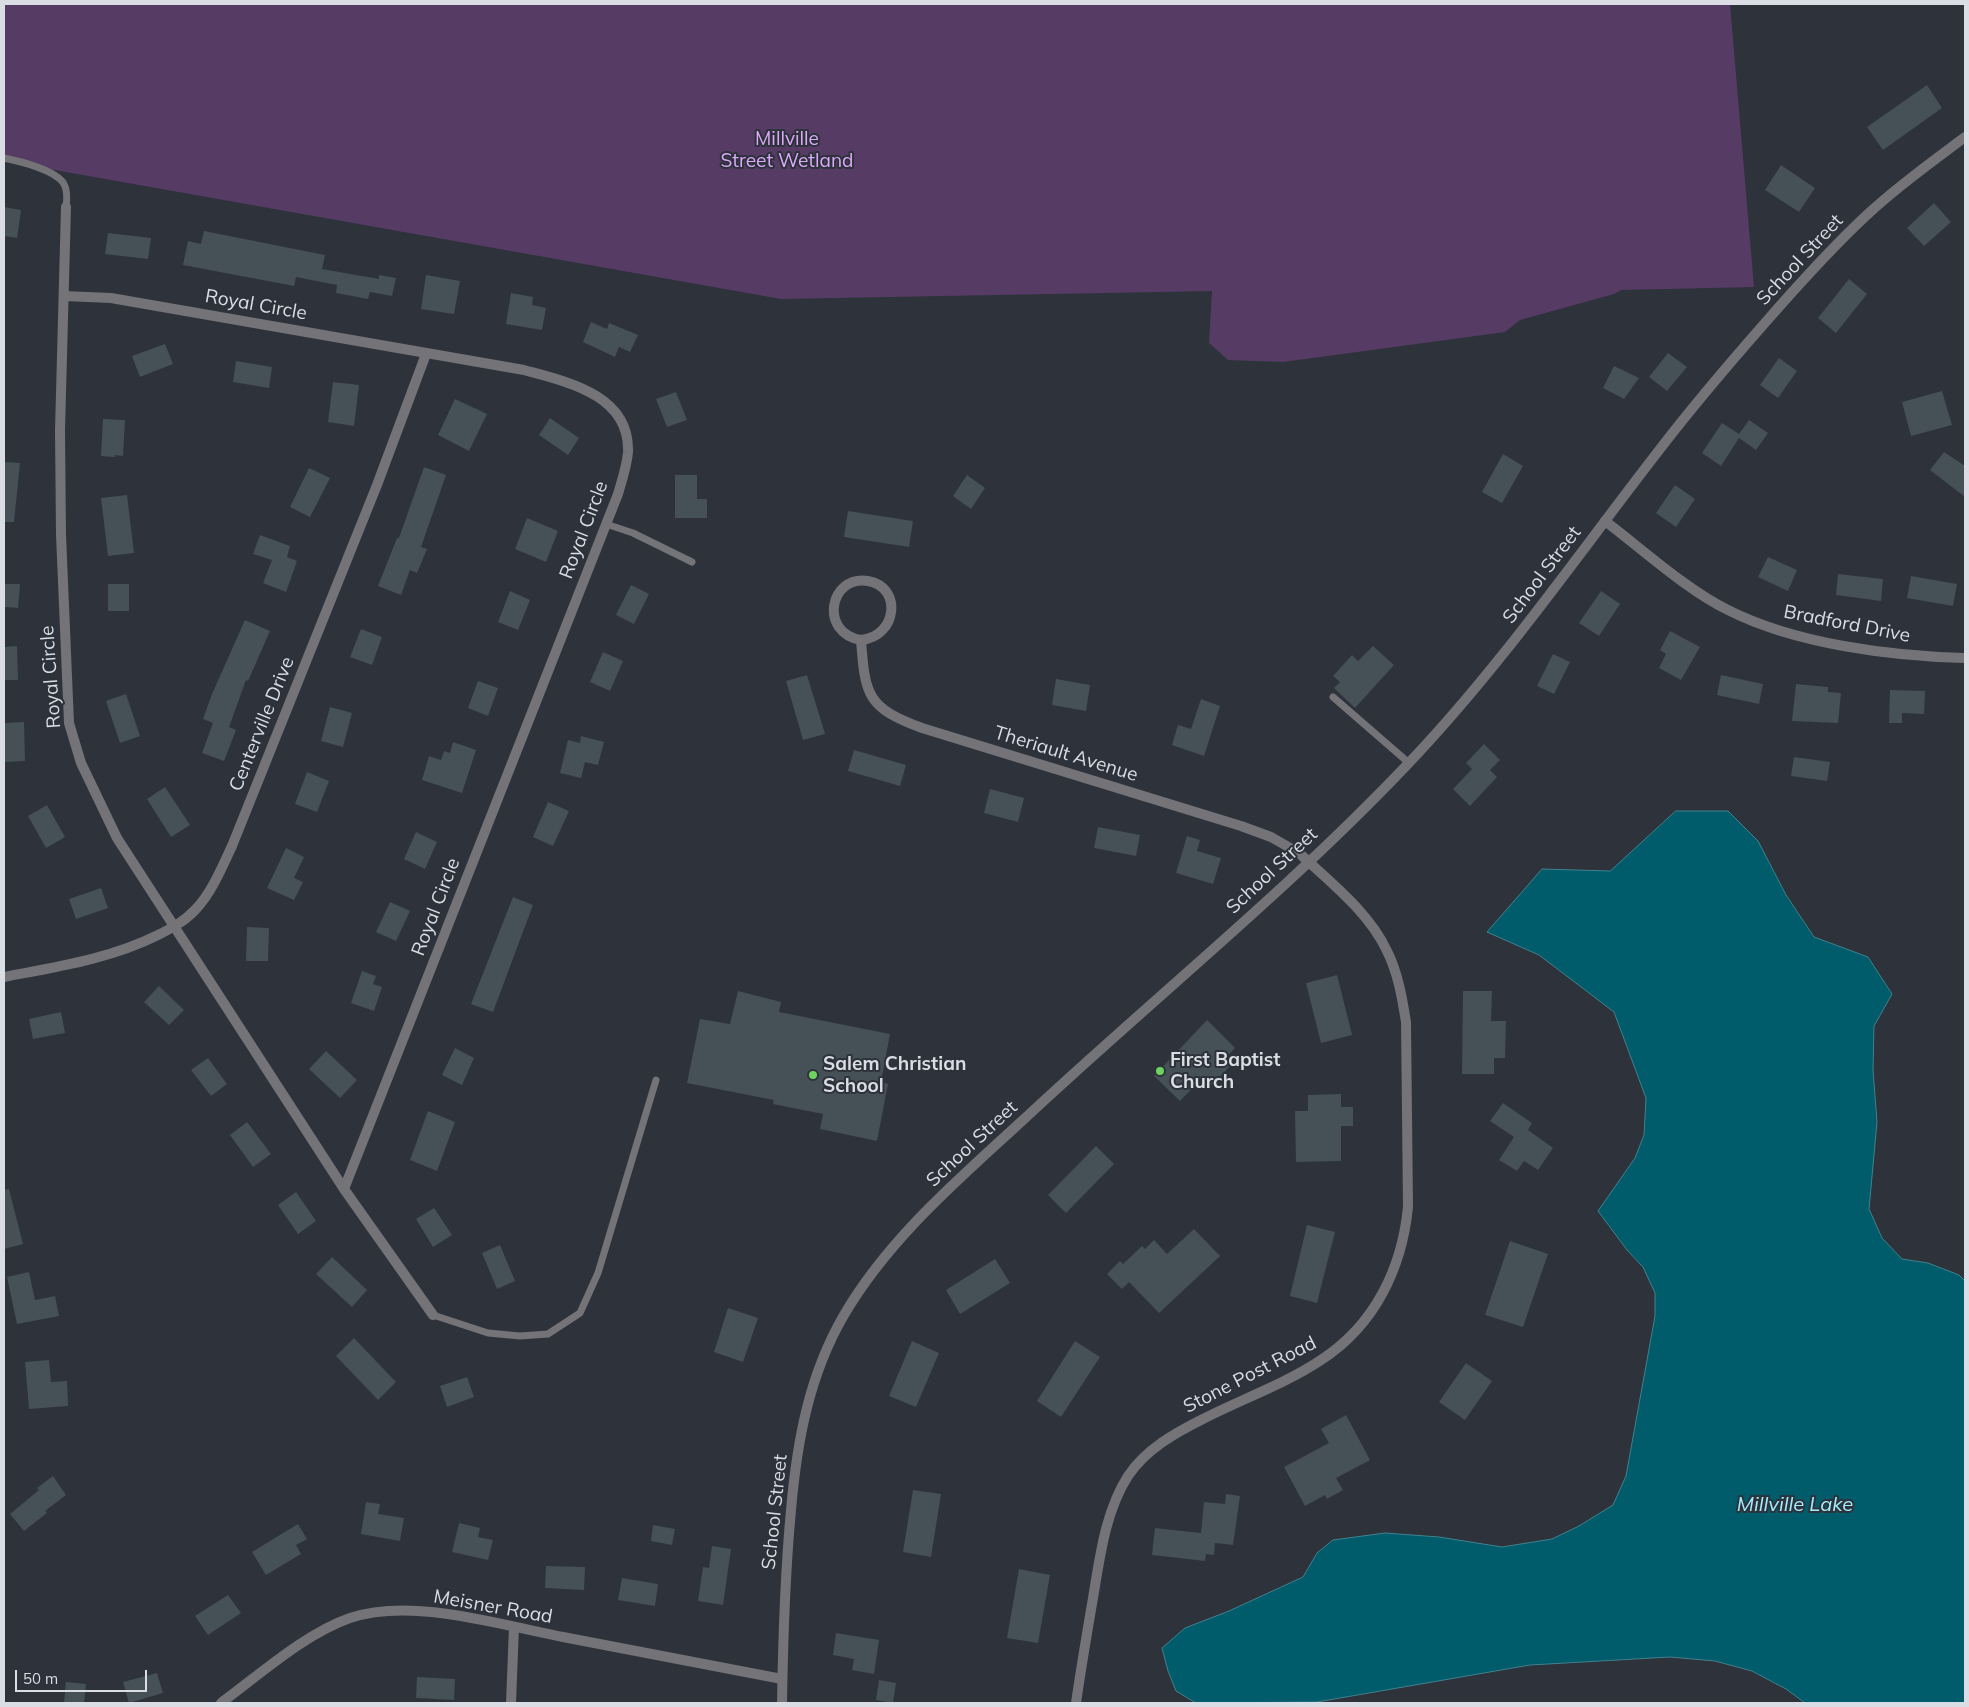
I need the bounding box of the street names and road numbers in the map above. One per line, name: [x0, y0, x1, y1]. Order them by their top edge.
street label: School Street: [1752, 210, 1848, 310]
street label: Royal Circle: [203, 285, 309, 325]
street label: Royal Circle: [555, 478, 613, 582]
street label: School Street: [1498, 522, 1586, 628]
street label: Bradford Drive: [1782, 601, 1912, 647]
street label: Royal Circle: [36, 625, 66, 729]
street label: Centerville Drive: [225, 653, 299, 795]
street label: Theriault Avenue: [991, 721, 1141, 787]
street label: School Street: [1222, 823, 1322, 919]
street label: Royal Circle: [407, 855, 465, 959]
street label: School Street: [922, 1096, 1022, 1192]
street label: Stone Post Road: [1180, 1332, 1320, 1418]
street label: School Street: [758, 1453, 792, 1571]
street label: Meisner Road: [432, 1585, 554, 1629]

